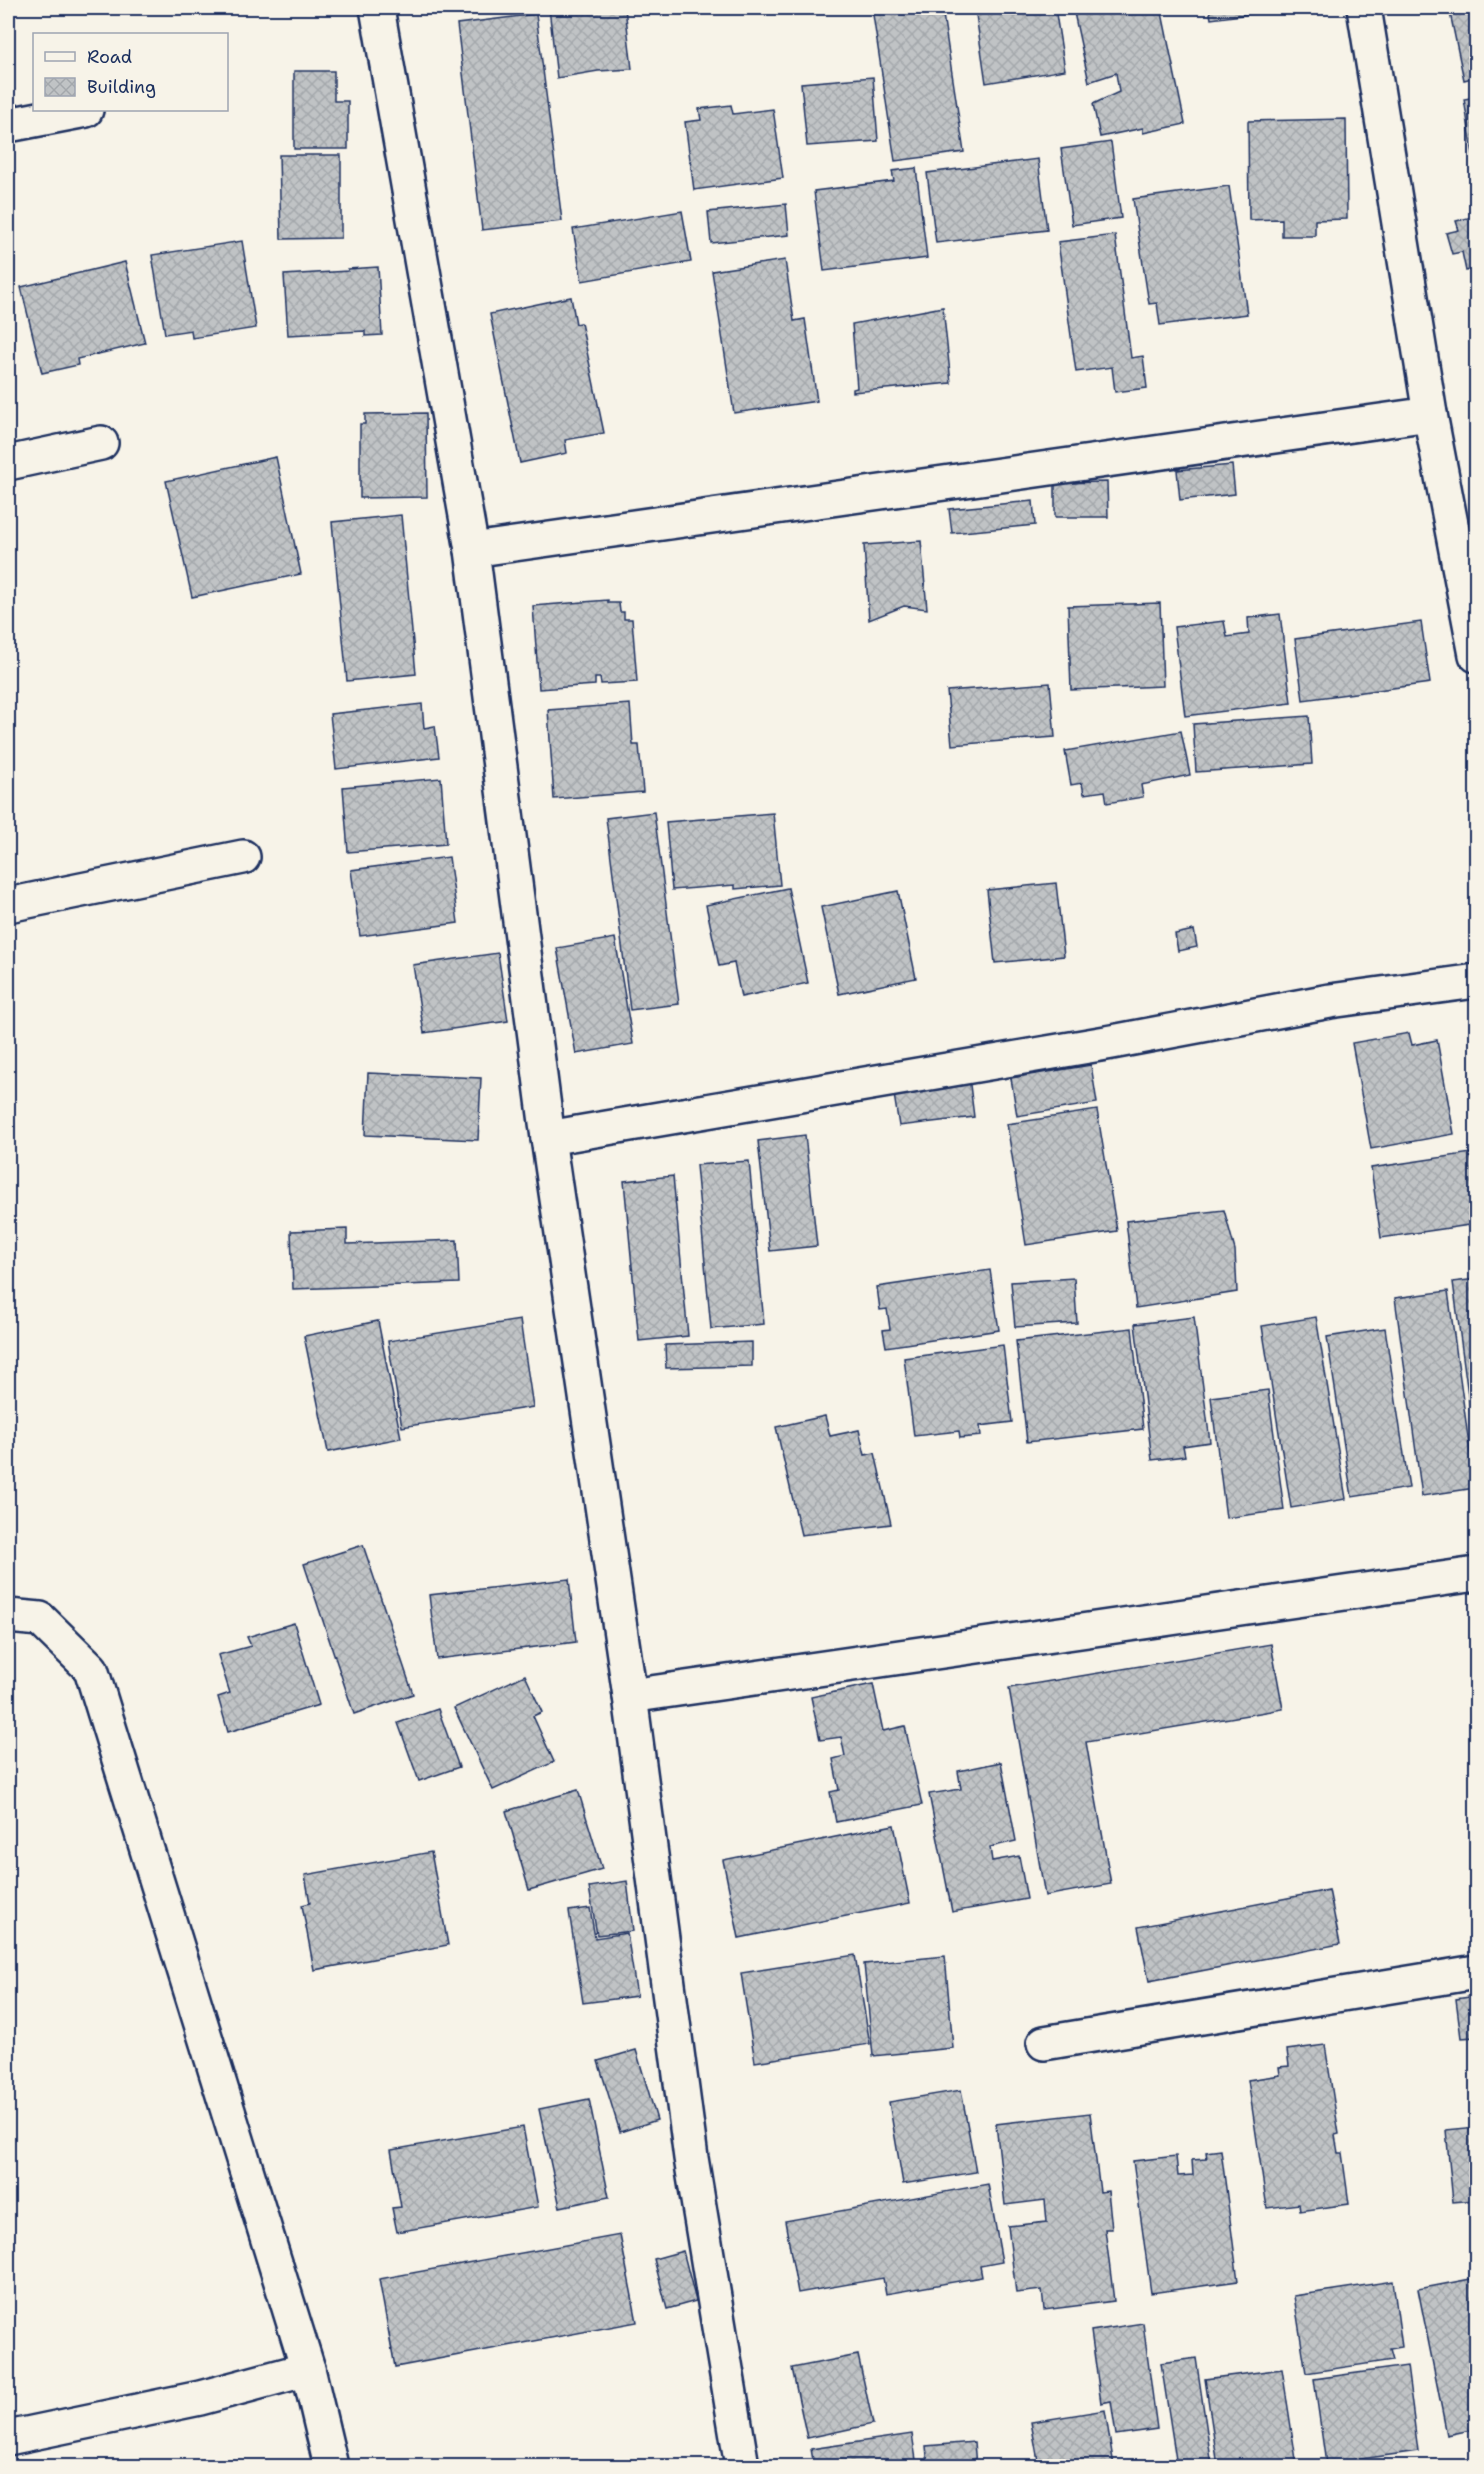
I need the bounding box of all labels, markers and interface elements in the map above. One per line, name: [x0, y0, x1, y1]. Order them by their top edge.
legend: [33, 33, 228, 111]
text: Road: [87, 45, 132, 69]
text: Building: [87, 75, 156, 99]

